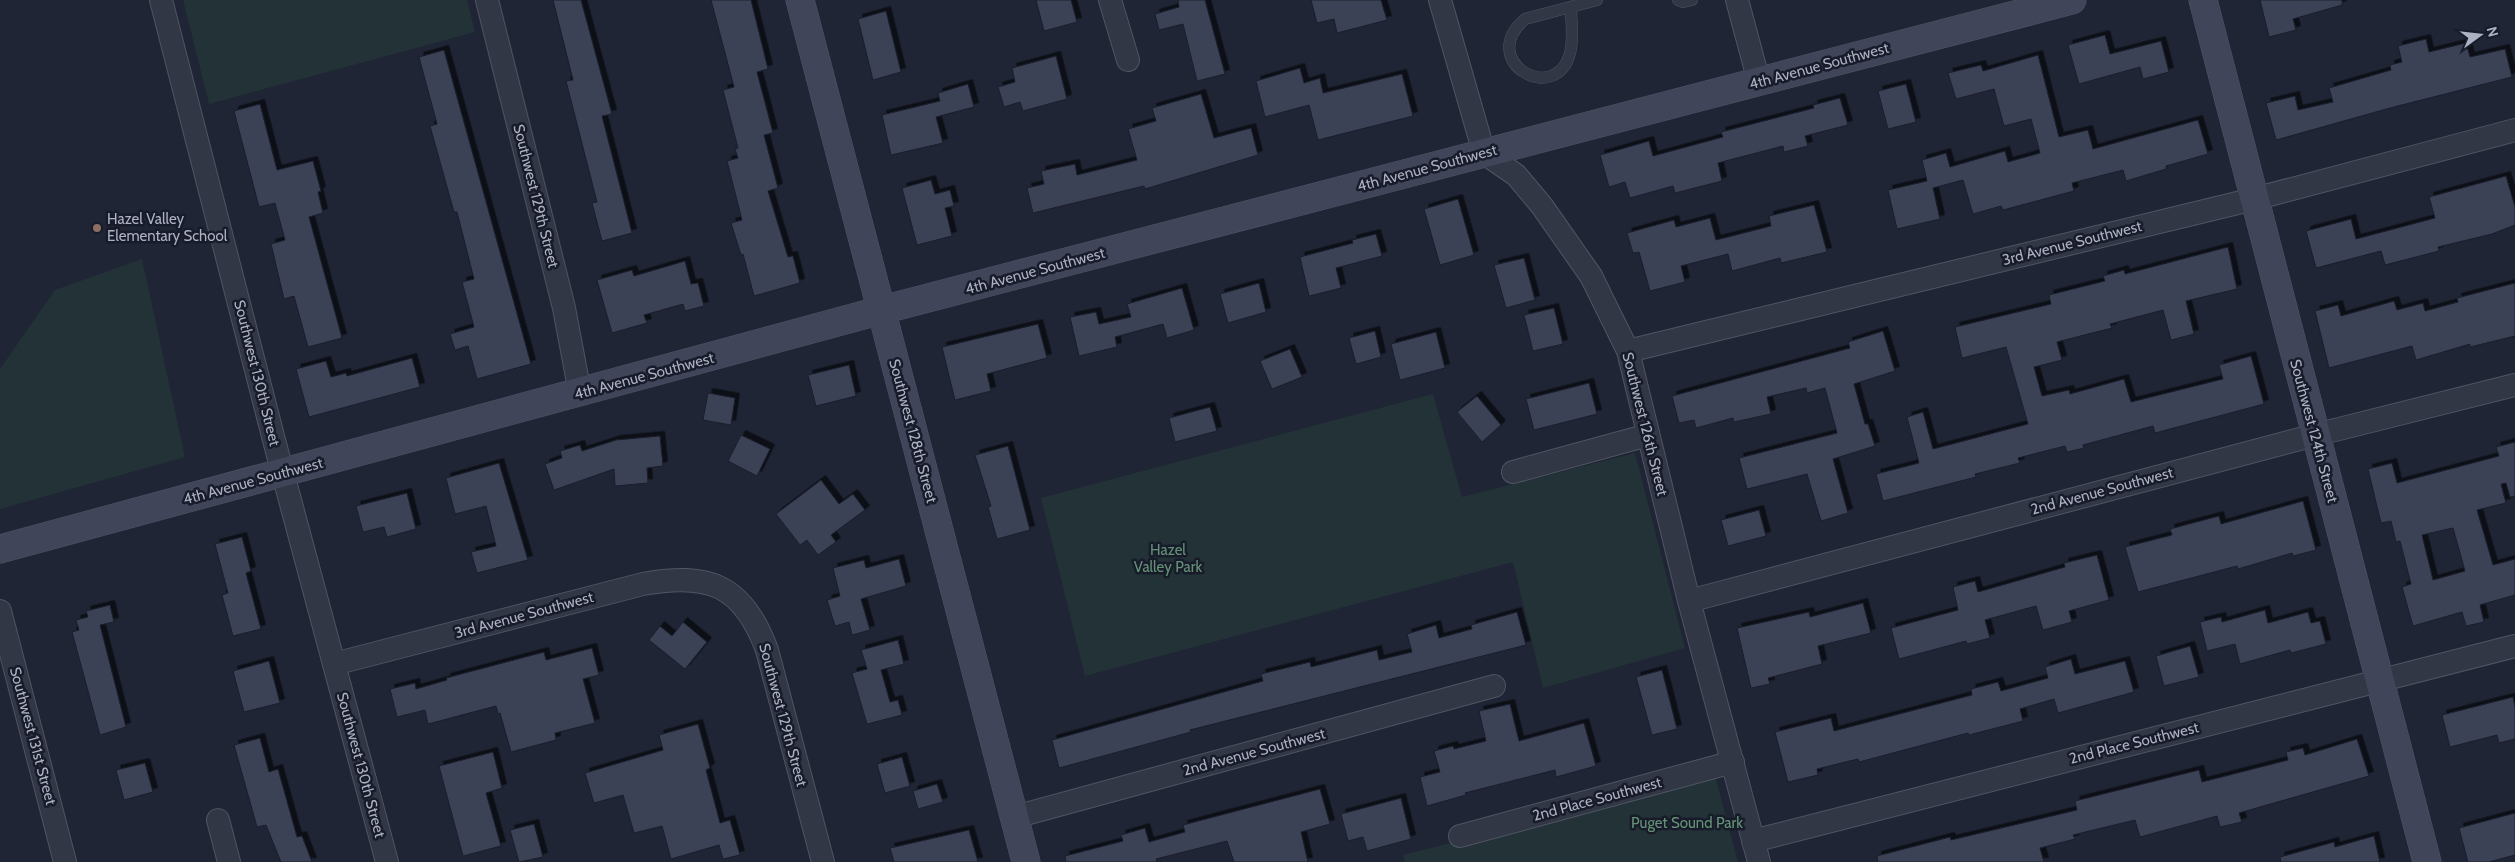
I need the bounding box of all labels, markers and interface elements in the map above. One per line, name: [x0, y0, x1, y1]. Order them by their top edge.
north arrow: [2455, 10, 2505, 60]
text: N: [2483, 25, 2503, 39]
street label: 4th Avenue Southwest: [1747, 39, 1891, 93]
street label: Southwest 129th Street: [509, 122, 563, 270]
street label: 4th Avenue Southwest: [1355, 141, 1499, 195]
place label: Hazel Valley Elementary School: [107, 210, 228, 245]
street label: 3rd Avenue Southwest: [2000, 217, 2144, 269]
marker: Hazel Valley Elementary School: [91, 222, 103, 234]
street label: 4th Avenue Southwest: [963, 244, 1107, 298]
street label: Southwest 130th Street: [230, 298, 284, 448]
street label: 4th Avenue Southwest: [572, 349, 716, 403]
street label: Southwest 126th Street: [1618, 350, 1672, 498]
street label: Southwest 128th Street: [885, 357, 941, 505]
street label: Southwest 124th Street: [2286, 357, 2342, 505]
street label: 4th Avenue Southwest: [181, 454, 325, 508]
street label: 2nd Avenue Southwest: [2029, 463, 2175, 519]
park label: Hazel Valley Park: [1134, 541, 1202, 576]
street label: 3rd Avenue Southwest: [453, 588, 595, 642]
street label: Southwest 129th Street: [755, 641, 811, 789]
street label: Southwest 131st Street: [6, 665, 60, 807]
street label: Southwest 130th Street: [333, 690, 389, 840]
street label: 2nd Place Southwest: [2067, 718, 2201, 768]
street label: 2nd Avenue Southwest: [1181, 724, 1327, 780]
street label: 2nd Place Southwest: [1531, 773, 1663, 825]
park label: Puget Sound Park: [1631, 814, 1743, 832]

